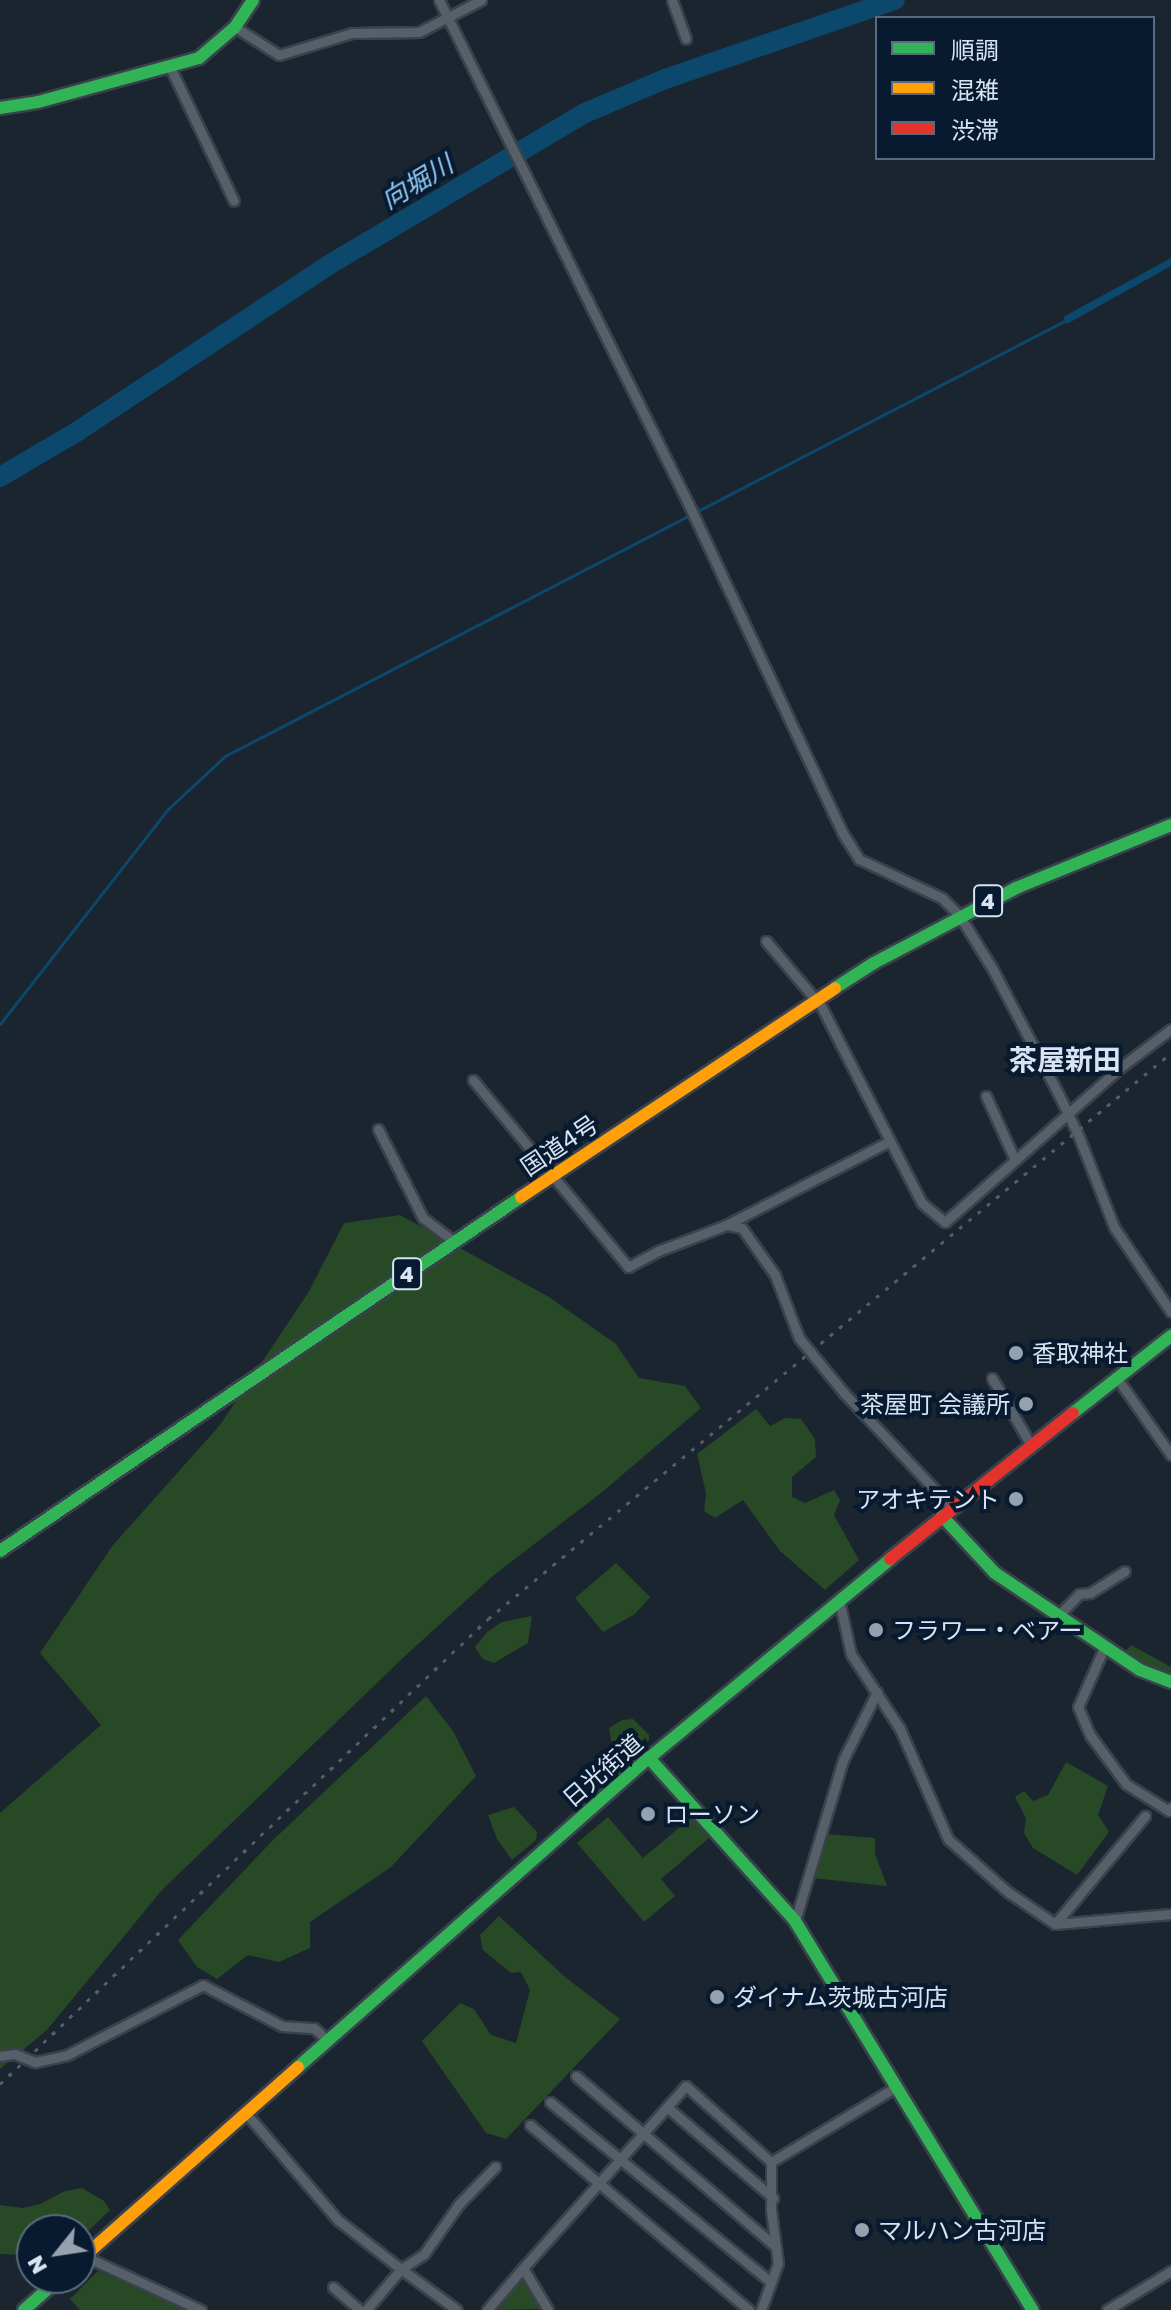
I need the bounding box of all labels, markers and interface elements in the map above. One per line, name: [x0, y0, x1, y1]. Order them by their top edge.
legend: [875, 16, 1155, 160]
text: 順調: [951, 35, 999, 64]
text: 混雑: [951, 75, 999, 104]
text: 渋滞: [951, 115, 999, 144]
water label: 向堀川: [376, 149, 458, 215]
road number: 4: [972, 883, 1004, 919]
district label: 茶屋新田: [1009, 1043, 1121, 1077]
street label: 国道4号: [515, 1109, 603, 1181]
road number: 4: [391, 1256, 423, 1292]
place label: 香取神社: [1032, 1339, 1128, 1367]
marker: 香取神社: [1007, 1344, 1025, 1362]
place label: 茶屋町 会議所: [860, 1390, 1010, 1418]
marker: 茶屋町 会議所: [1017, 1395, 1035, 1413]
place label: アオキテント: [856, 1485, 1000, 1513]
marker: アオキテント: [1007, 1490, 1025, 1508]
place label: フラワー・ベアー: [892, 1616, 1083, 1644]
marker: フラワー・ベアー: [867, 1621, 885, 1639]
street label: 日光街道: [556, 1728, 648, 1812]
place label: ローソン: [664, 1800, 760, 1828]
marker: ローソン: [639, 1805, 657, 1823]
place label: ダイナム茨城古河店: [733, 1983, 949, 2011]
marker: ダイナム茨城古河店: [708, 1988, 726, 2006]
north arrow: [16, 2214, 96, 2294]
place label: マルハン古河店: [878, 2216, 1046, 2244]
marker: マルハン古河店: [853, 2221, 871, 2239]
text: N: [21, 2251, 52, 2279]

